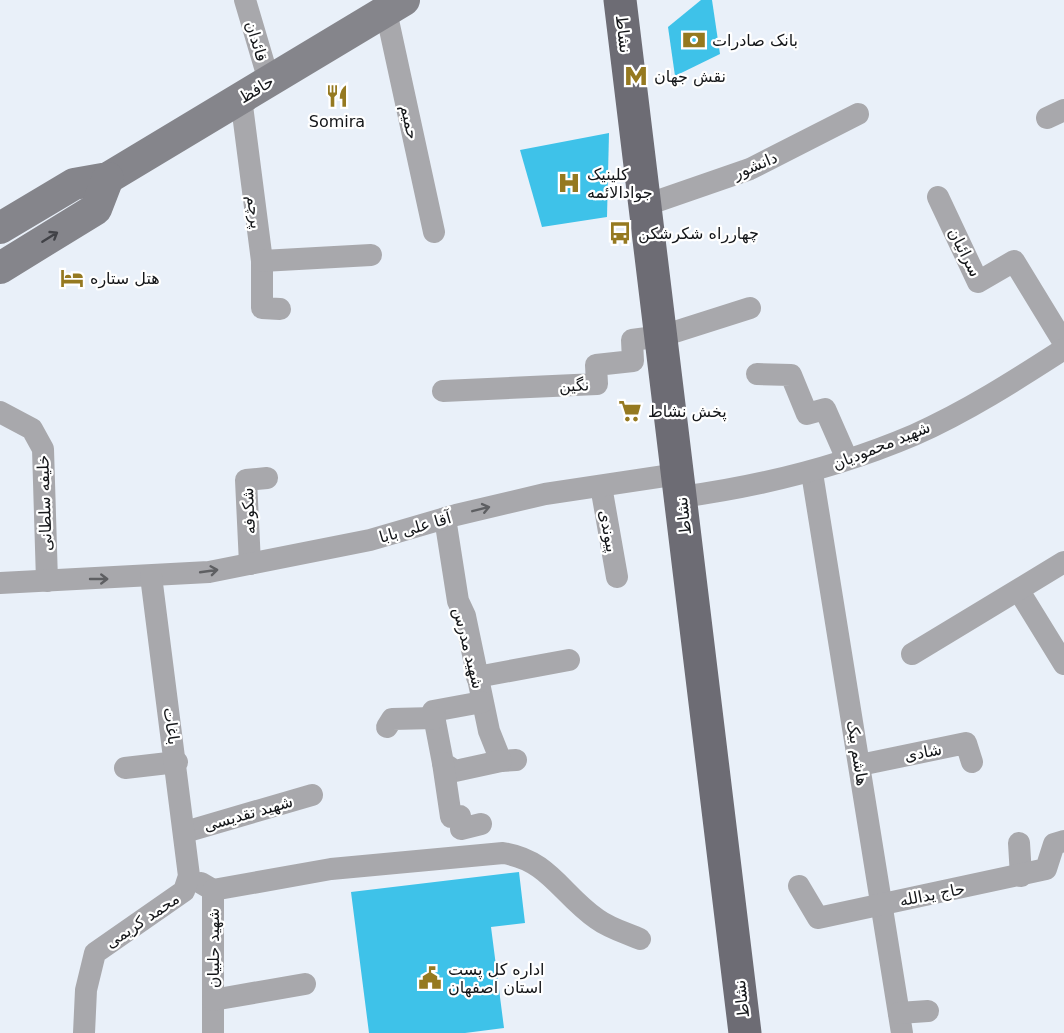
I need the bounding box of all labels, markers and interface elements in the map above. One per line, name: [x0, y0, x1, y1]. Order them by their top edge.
street label: نشاط: [612, 14, 635, 54]
street label: قائدان: [241, 18, 272, 64]
bank icon: بانک صادرات: [681, 27, 707, 53]
place label: بانک صادرات: [712, 31, 798, 51]
metro station icon: نقش جهان: [623, 63, 649, 89]
place label: نقش جهان: [654, 67, 726, 87]
street label: حافظ: [235, 72, 277, 107]
restaurant icon: Somira: [324, 83, 350, 109]
street label: حمیم: [397, 103, 422, 141]
place label: Somira: [309, 112, 365, 131]
street label: دانشور: [729, 148, 781, 185]
place label: کلینیک جوادالائمه: [587, 165, 653, 203]
hospital icon: کلینیک جوادالائمه: [556, 170, 582, 196]
street label: پرچم: [242, 194, 266, 230]
bus stop icon: چهارراه شکرشکن: [607, 220, 633, 246]
place label: چهارراه شکرشکن: [638, 224, 759, 244]
street label: سرائیان: [943, 224, 985, 280]
one-way arrow: [41, 231, 58, 243]
hotel icon: هتل ستاره: [59, 265, 85, 291]
place label: هتل ستاره: [90, 269, 160, 289]
street label: نگین: [558, 375, 590, 397]
supermarket icon: پخش نشاط: [617, 398, 643, 424]
place label: پخش نشاط: [648, 402, 727, 422]
street label: شهید محمودیان: [830, 417, 933, 475]
street label: خلیفه سلطانی: [33, 455, 56, 551]
street label: شکوفه: [238, 487, 260, 535]
street label: نشاط: [672, 496, 695, 536]
one-way arrow: [471, 503, 490, 514]
street label: آقا علی بابا: [377, 508, 455, 547]
street label: پیوندی: [594, 508, 622, 554]
one-way arrow: [199, 566, 219, 577]
one-way arrow: [89, 573, 109, 585]
street label: شهید مدرس: [448, 605, 488, 691]
street label: باغات: [159, 706, 184, 746]
street label: هاشم بیک: [843, 719, 872, 787]
street label: شادی: [903, 740, 944, 765]
street label: شهید تقدیسی: [201, 792, 295, 836]
street label: حاج یدالله: [898, 879, 967, 911]
street label: محمد کریمی: [102, 889, 183, 953]
street label: شهید حلبیان: [204, 908, 224, 988]
place label: اداره کل پست استان اصفهان: [448, 960, 544, 998]
public building icon: اداره کل پست استان اصفهان: [417, 965, 443, 991]
street label: نشاط: [730, 979, 753, 1019]

